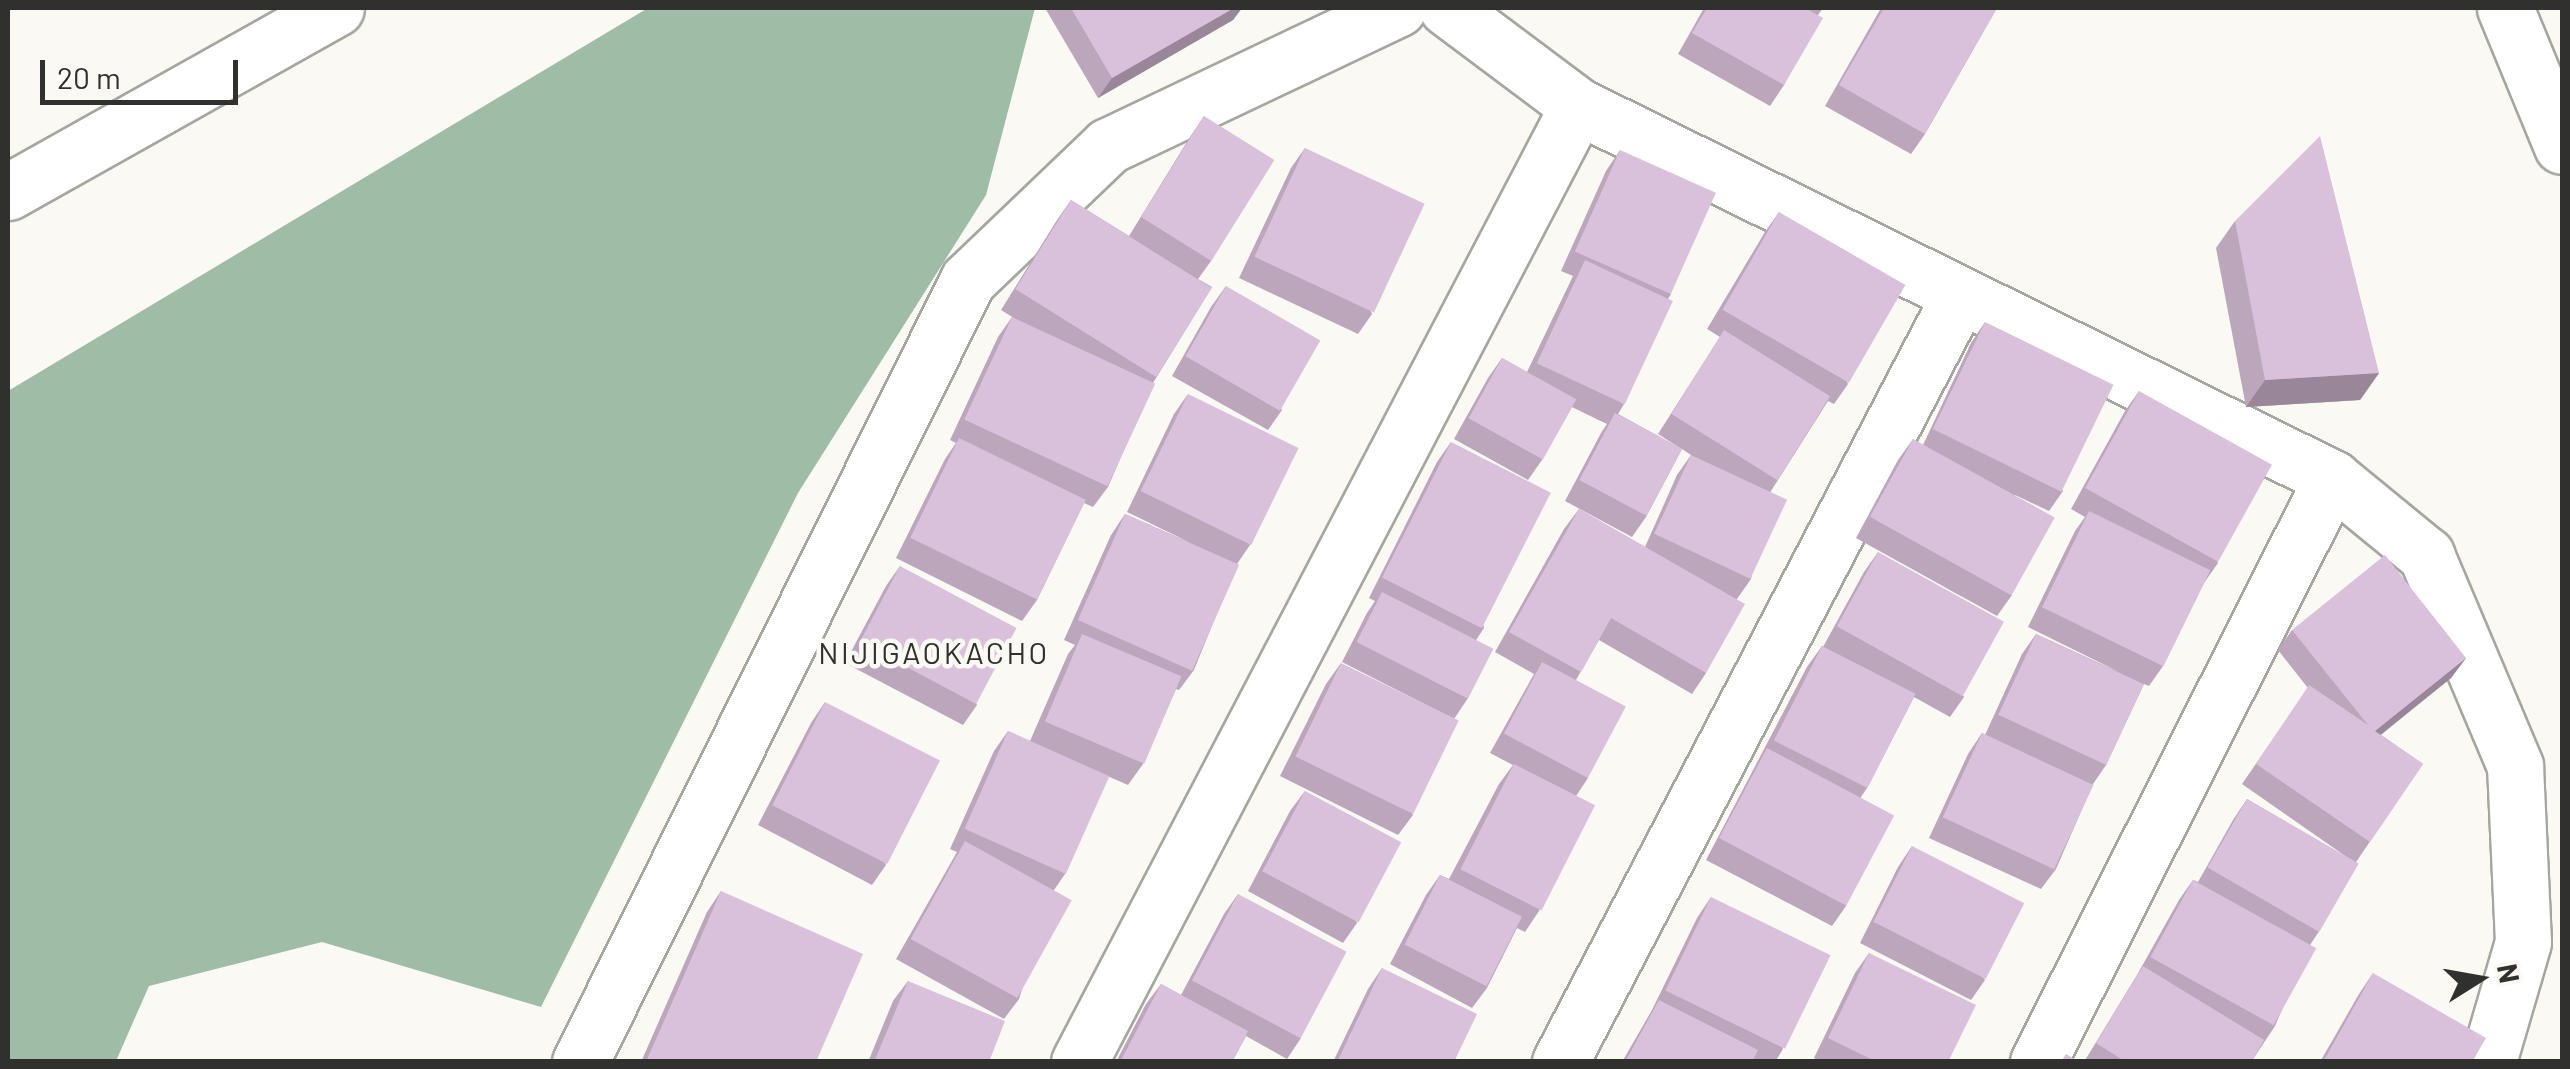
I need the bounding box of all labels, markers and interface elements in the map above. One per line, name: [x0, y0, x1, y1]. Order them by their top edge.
scale bar: [45, 40, 242, 102]
text: 20 m: [57, 59, 121, 95]
district label: NIJIGAOKACHO: [818, 634, 1050, 670]
north arrow: [2430, 929, 2530, 1029]
text: N: [2491, 961, 2528, 986]

